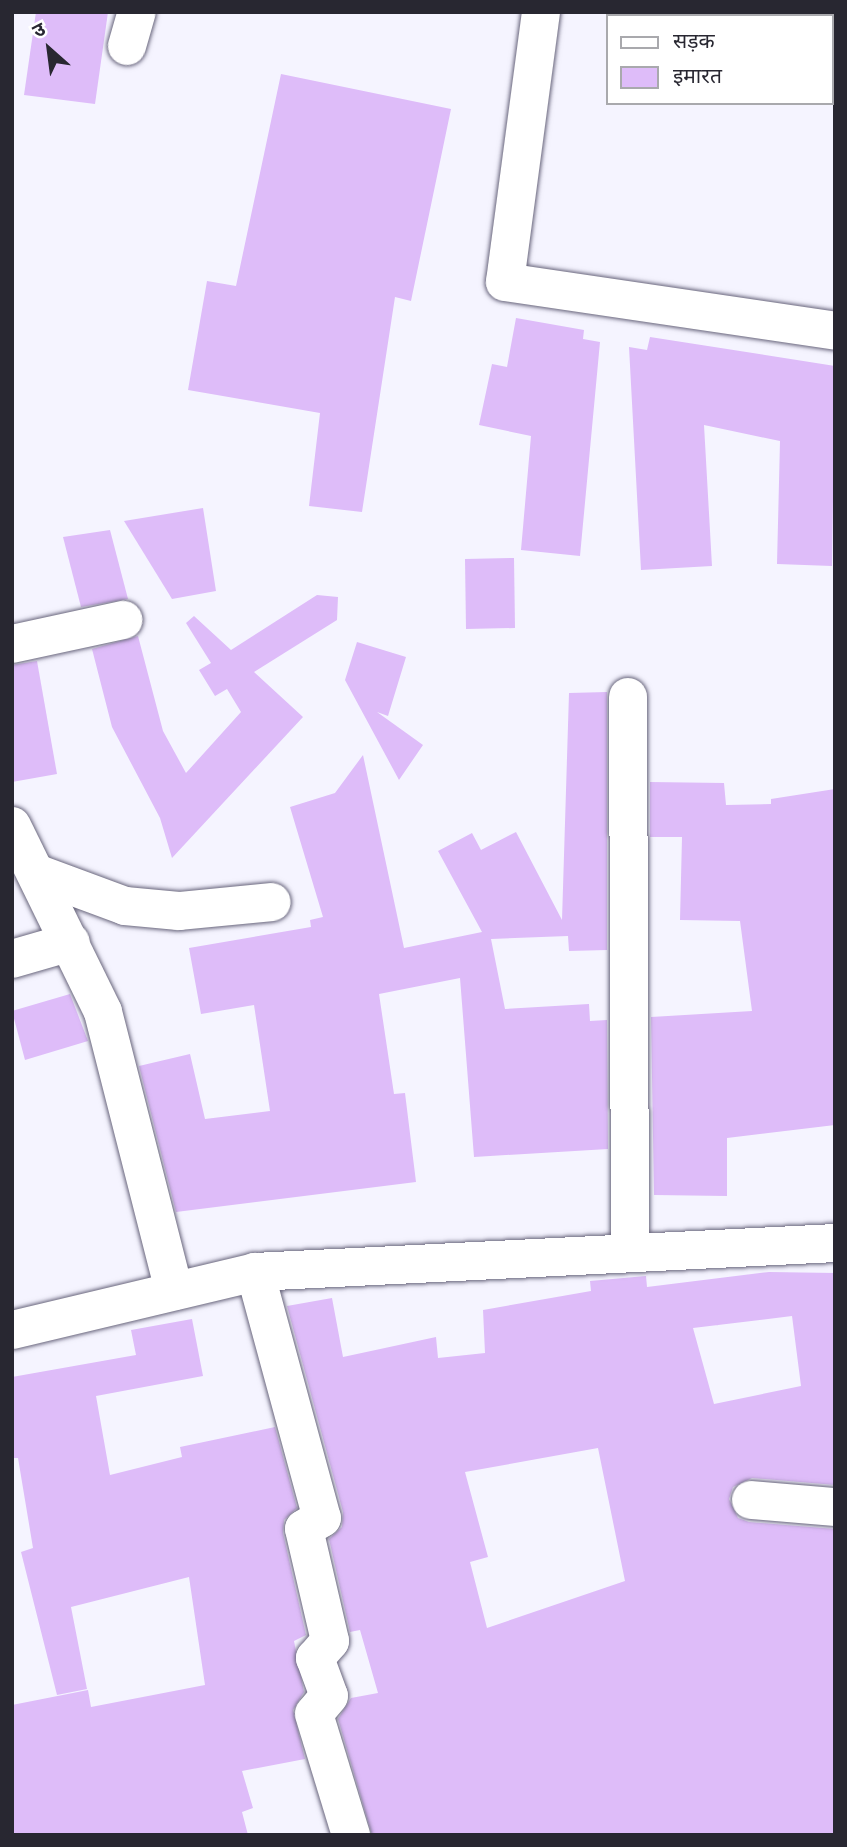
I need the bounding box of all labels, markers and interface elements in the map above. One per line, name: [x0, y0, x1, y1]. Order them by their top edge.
north arrow: [14, 14, 84, 84]
legend: [606, 14, 833, 105]
text: उ: [29, 17, 49, 43]
text: सड़क: [673, 28, 715, 54]
text: इमारत: [673, 63, 722, 89]

